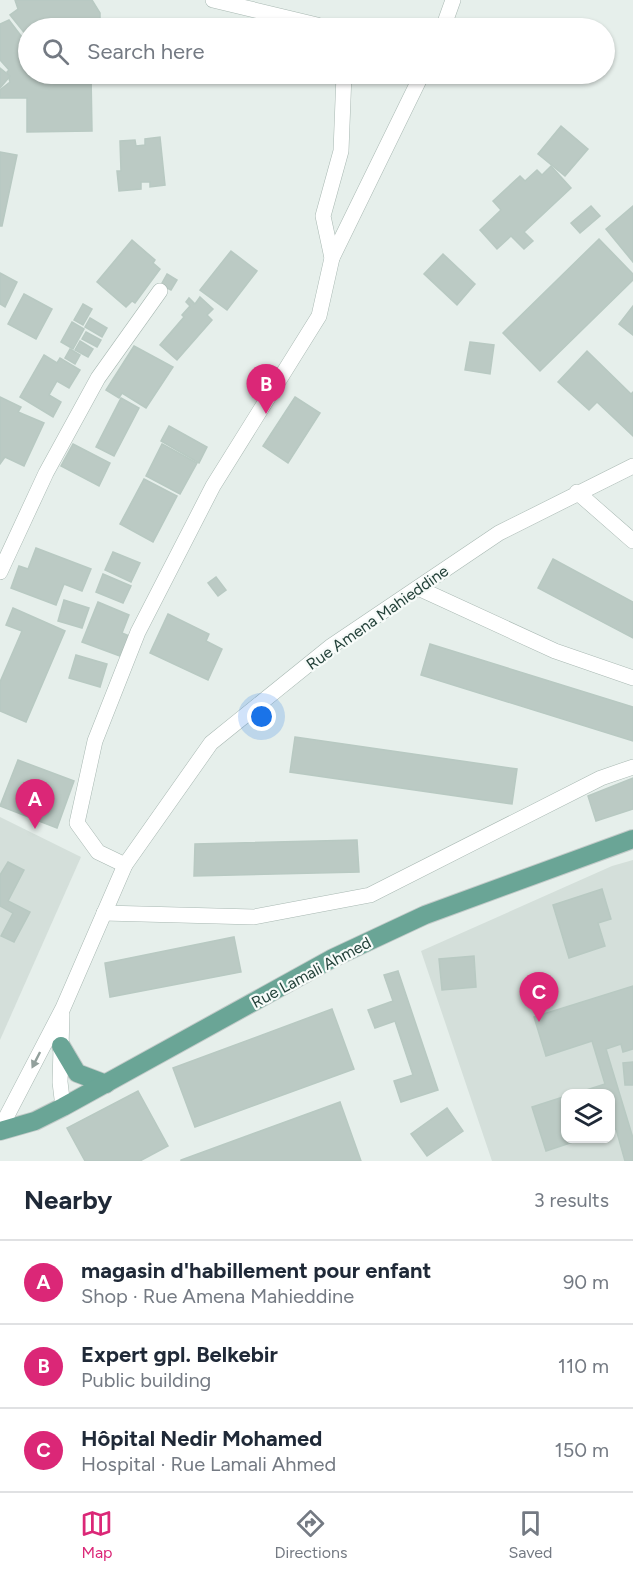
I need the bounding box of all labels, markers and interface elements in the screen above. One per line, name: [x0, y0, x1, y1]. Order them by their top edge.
search box: [18, 18, 615, 84]
icon: search: [39, 35, 72, 68]
text: Search here: [87, 38, 205, 65]
pin: B: [246, 364, 286, 414]
street label: Rue Amena Mahieddine: [303, 561, 452, 674]
your location: [247, 702, 276, 731]
pin: A: [15, 780, 54, 829]
street label: Rue Lamali Ahmed: [248, 933, 374, 1012]
pin: C: [520, 972, 558, 1022]
one-way arrow: [31, 1052, 41, 1069]
map controls: [561, 1089, 615, 1143]
button: layers: [561, 1089, 615, 1143]
text: Nearby: [24, 1184, 112, 1216]
text: 3 results: [534, 1188, 609, 1212]
text: magasin d'habillement pour enfant: [81, 1257, 431, 1284]
text: A: [36, 1270, 51, 1294]
text: 90 m: [563, 1270, 609, 1294]
text: Shop · Rue Amena Mahieddine: [81, 1284, 354, 1308]
text: Expert gpl. Belkebir: [81, 1341, 278, 1368]
text: B: [37, 1354, 50, 1378]
text: 110 m: [558, 1354, 609, 1378]
text: Public building: [81, 1368, 211, 1392]
text: Hôpital Nedir Mohamed: [81, 1425, 322, 1452]
text: C: [36, 1438, 51, 1462]
text: 150 m: [554, 1438, 609, 1462]
text: Hospital · Rue Lamali Ahmed: [81, 1452, 336, 1476]
tab: Map: [80, 1507, 113, 1562]
tab: Directions: [274, 1507, 347, 1562]
tab: Saved: [508, 1507, 553, 1562]

